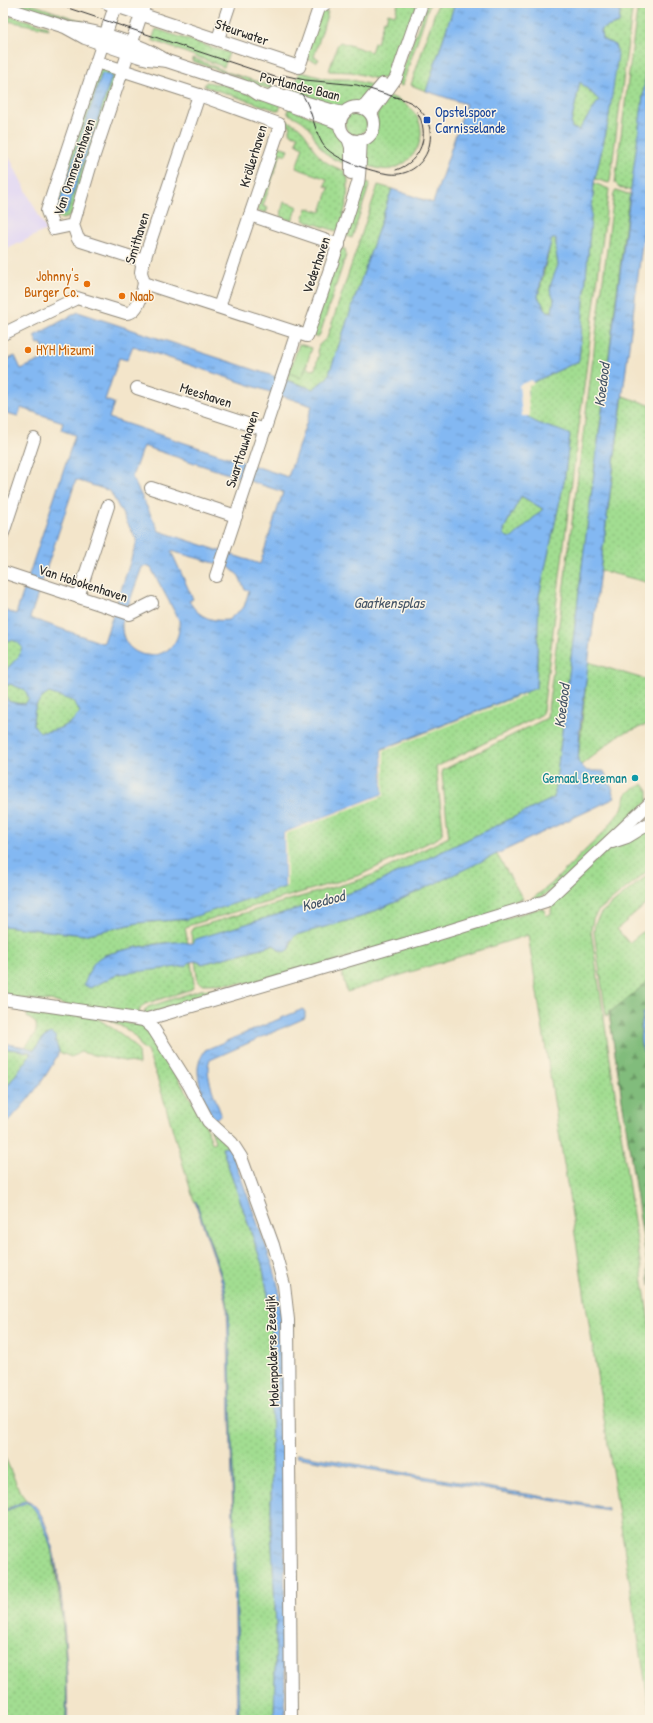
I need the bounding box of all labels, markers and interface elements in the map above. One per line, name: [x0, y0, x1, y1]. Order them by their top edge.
street label: Steurwater: [213, 14, 272, 50]
street label: Portlandse Baan: [258, 66, 342, 105]
place label: Opstelspoor Carnisselande: [435, 102, 506, 137]
marker: Opstelspoor Carnisselande: [422, 115, 432, 125]
street label: Van Ommerenhaven: [48, 116, 99, 218]
street label: Kröllerhaven: [234, 122, 271, 189]
street label: Smithaven: [120, 210, 153, 266]
street label: Vederhaven: [297, 234, 334, 296]
place label: Johnny's Burger Co.: [24, 266, 79, 302]
marker: Johnny's Burger Co.: [82, 279, 92, 289]
place label: Naab: [130, 286, 154, 305]
marker: Naab: [117, 291, 127, 301]
place label: HYH Mizumi: [36, 340, 94, 359]
marker: HYH Mizumi: [23, 345, 33, 355]
water label: Koedood: [588, 360, 615, 408]
street label: Meeshaven: [178, 377, 235, 412]
street label: Swarttouwhaven: [220, 408, 263, 490]
street label: Van Hobokenhaven: [36, 559, 130, 606]
water label: Gaatkensplas: [354, 592, 426, 613]
water label: Koedood: [548, 681, 575, 729]
place label: Gemaal Breeman: [542, 768, 627, 787]
marker: Gemaal Breeman: [630, 773, 640, 783]
water label: Koedood: [299, 884, 349, 916]
street label: Molenpolderse Zeedijk: [260, 1295, 284, 1407]

